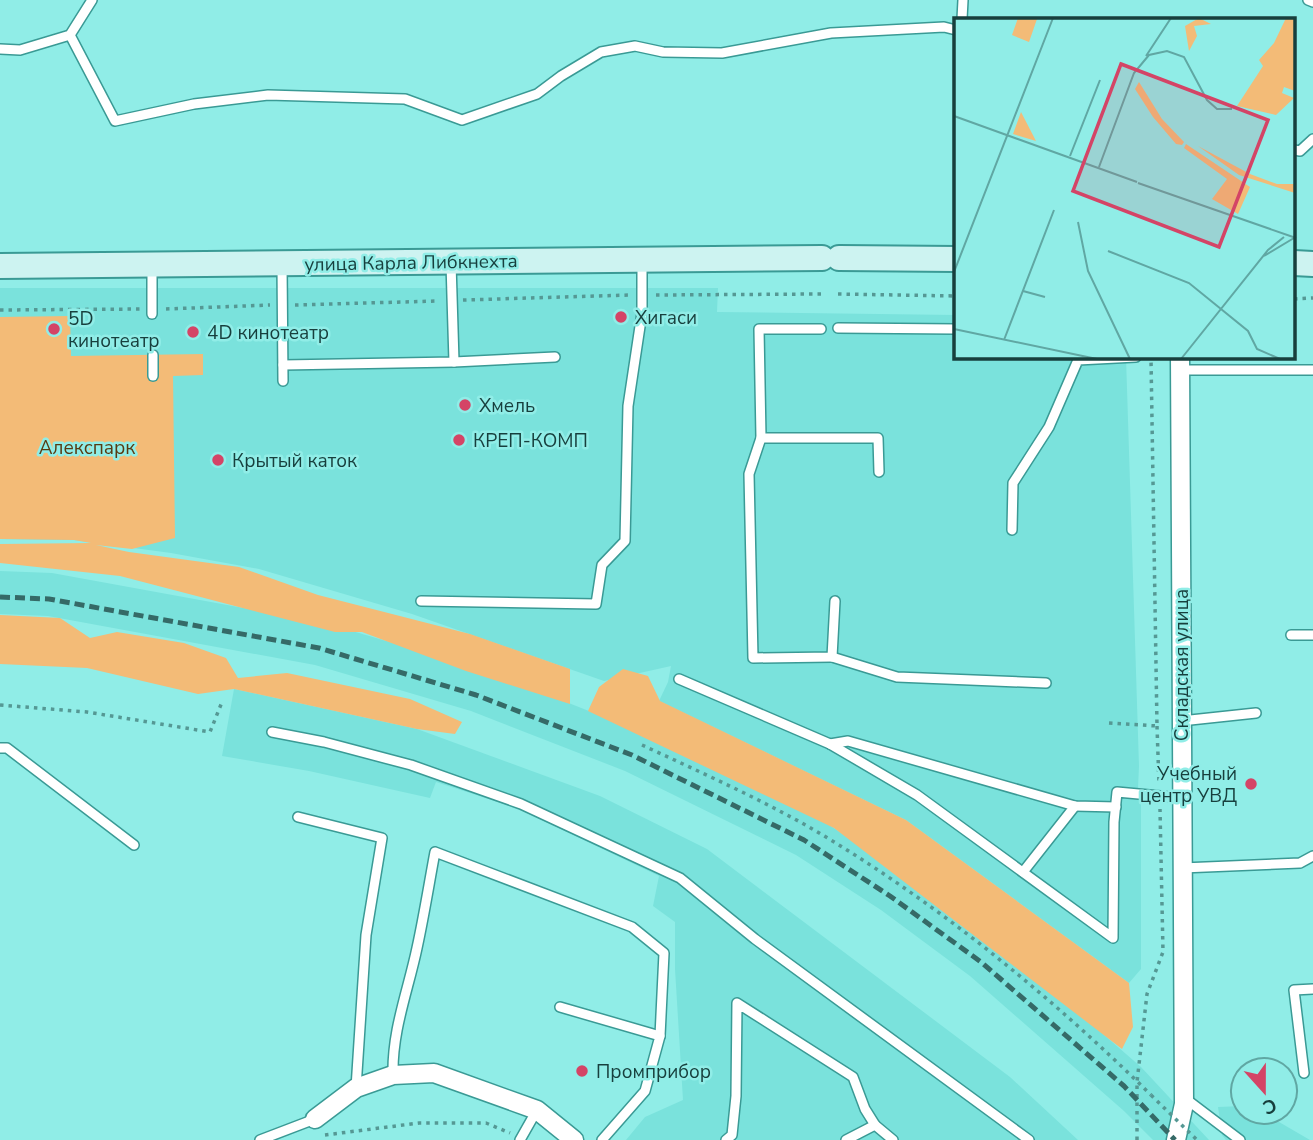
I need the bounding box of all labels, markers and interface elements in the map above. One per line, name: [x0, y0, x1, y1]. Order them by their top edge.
inset map: [954, 18, 1296, 359]
street label: улица Карла Либкнехта: [304, 248, 518, 278]
place label: Хигаси: [635, 305, 697, 331]
place label: 5D кинотеатр: [68, 306, 160, 354]
marker: Хигаси: [613, 309, 629, 325]
place label: 4D кинотеатр: [207, 320, 329, 346]
marker: 5D кинотеатр: [46, 321, 62, 337]
marker: 4D кинотеатр: [185, 324, 201, 340]
place label: Хмель: [479, 393, 535, 419]
marker: Хмель: [457, 397, 473, 413]
place label: КРЕП-КОМП: [473, 428, 588, 454]
marker: КРЕП-КОМП: [451, 432, 467, 448]
park label: Алекспарк: [39, 435, 135, 461]
place label: Крытый каток: [232, 448, 357, 474]
marker: Крытый каток: [210, 452, 226, 468]
street label: Складская улица: [1169, 589, 1195, 741]
place label: Учебный центр УВД: [1140, 761, 1237, 809]
marker: Учебный центр УВД: [1243, 776, 1259, 792]
north arrow: [1229, 1056, 1299, 1126]
place label: Промприбор: [596, 1059, 711, 1085]
marker: Промприбор: [574, 1063, 590, 1079]
text: С: [1259, 1091, 1280, 1120]

